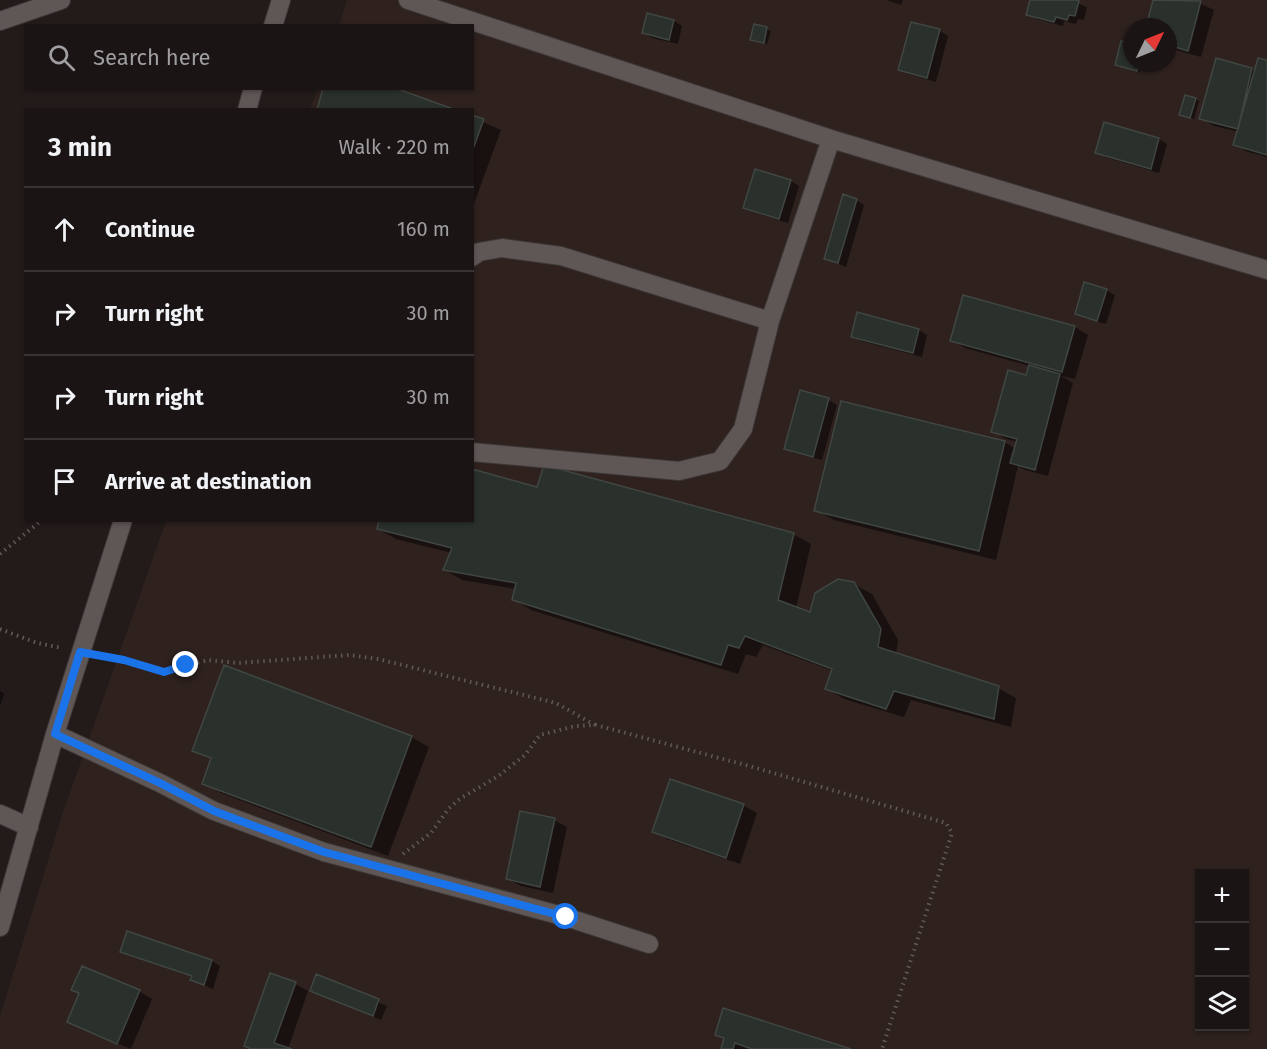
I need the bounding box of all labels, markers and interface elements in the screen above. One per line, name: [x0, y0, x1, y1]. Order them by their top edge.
north arrow: [1123, 18, 1177, 72]
search box: [24, 24, 474, 90]
icon: search: [45, 41, 78, 74]
text: Search here: [93, 44, 211, 71]
text: 3 min: [48, 132, 112, 163]
text: Walk · 220 m: [339, 135, 450, 159]
icon: ahead: [48, 213, 81, 246]
text: Continue: [105, 216, 195, 243]
text: 160 m: [397, 217, 450, 241]
icon: right: [48, 297, 81, 330]
text: Turn right: [105, 300, 204, 327]
text: 30 m: [406, 301, 450, 325]
icon: right: [48, 381, 81, 414]
text: Turn right: [105, 384, 204, 411]
text: 30 m: [406, 385, 450, 409]
icon: arrive: [48, 465, 81, 498]
text: Arrive at destination: [105, 468, 312, 495]
route end: [172, 651, 198, 677]
map controls: [1195, 869, 1249, 1031]
button: +: [1195, 869, 1249, 923]
route start: [552, 903, 578, 929]
button: −: [1195, 923, 1249, 977]
button: layers: [1195, 977, 1249, 1031]

